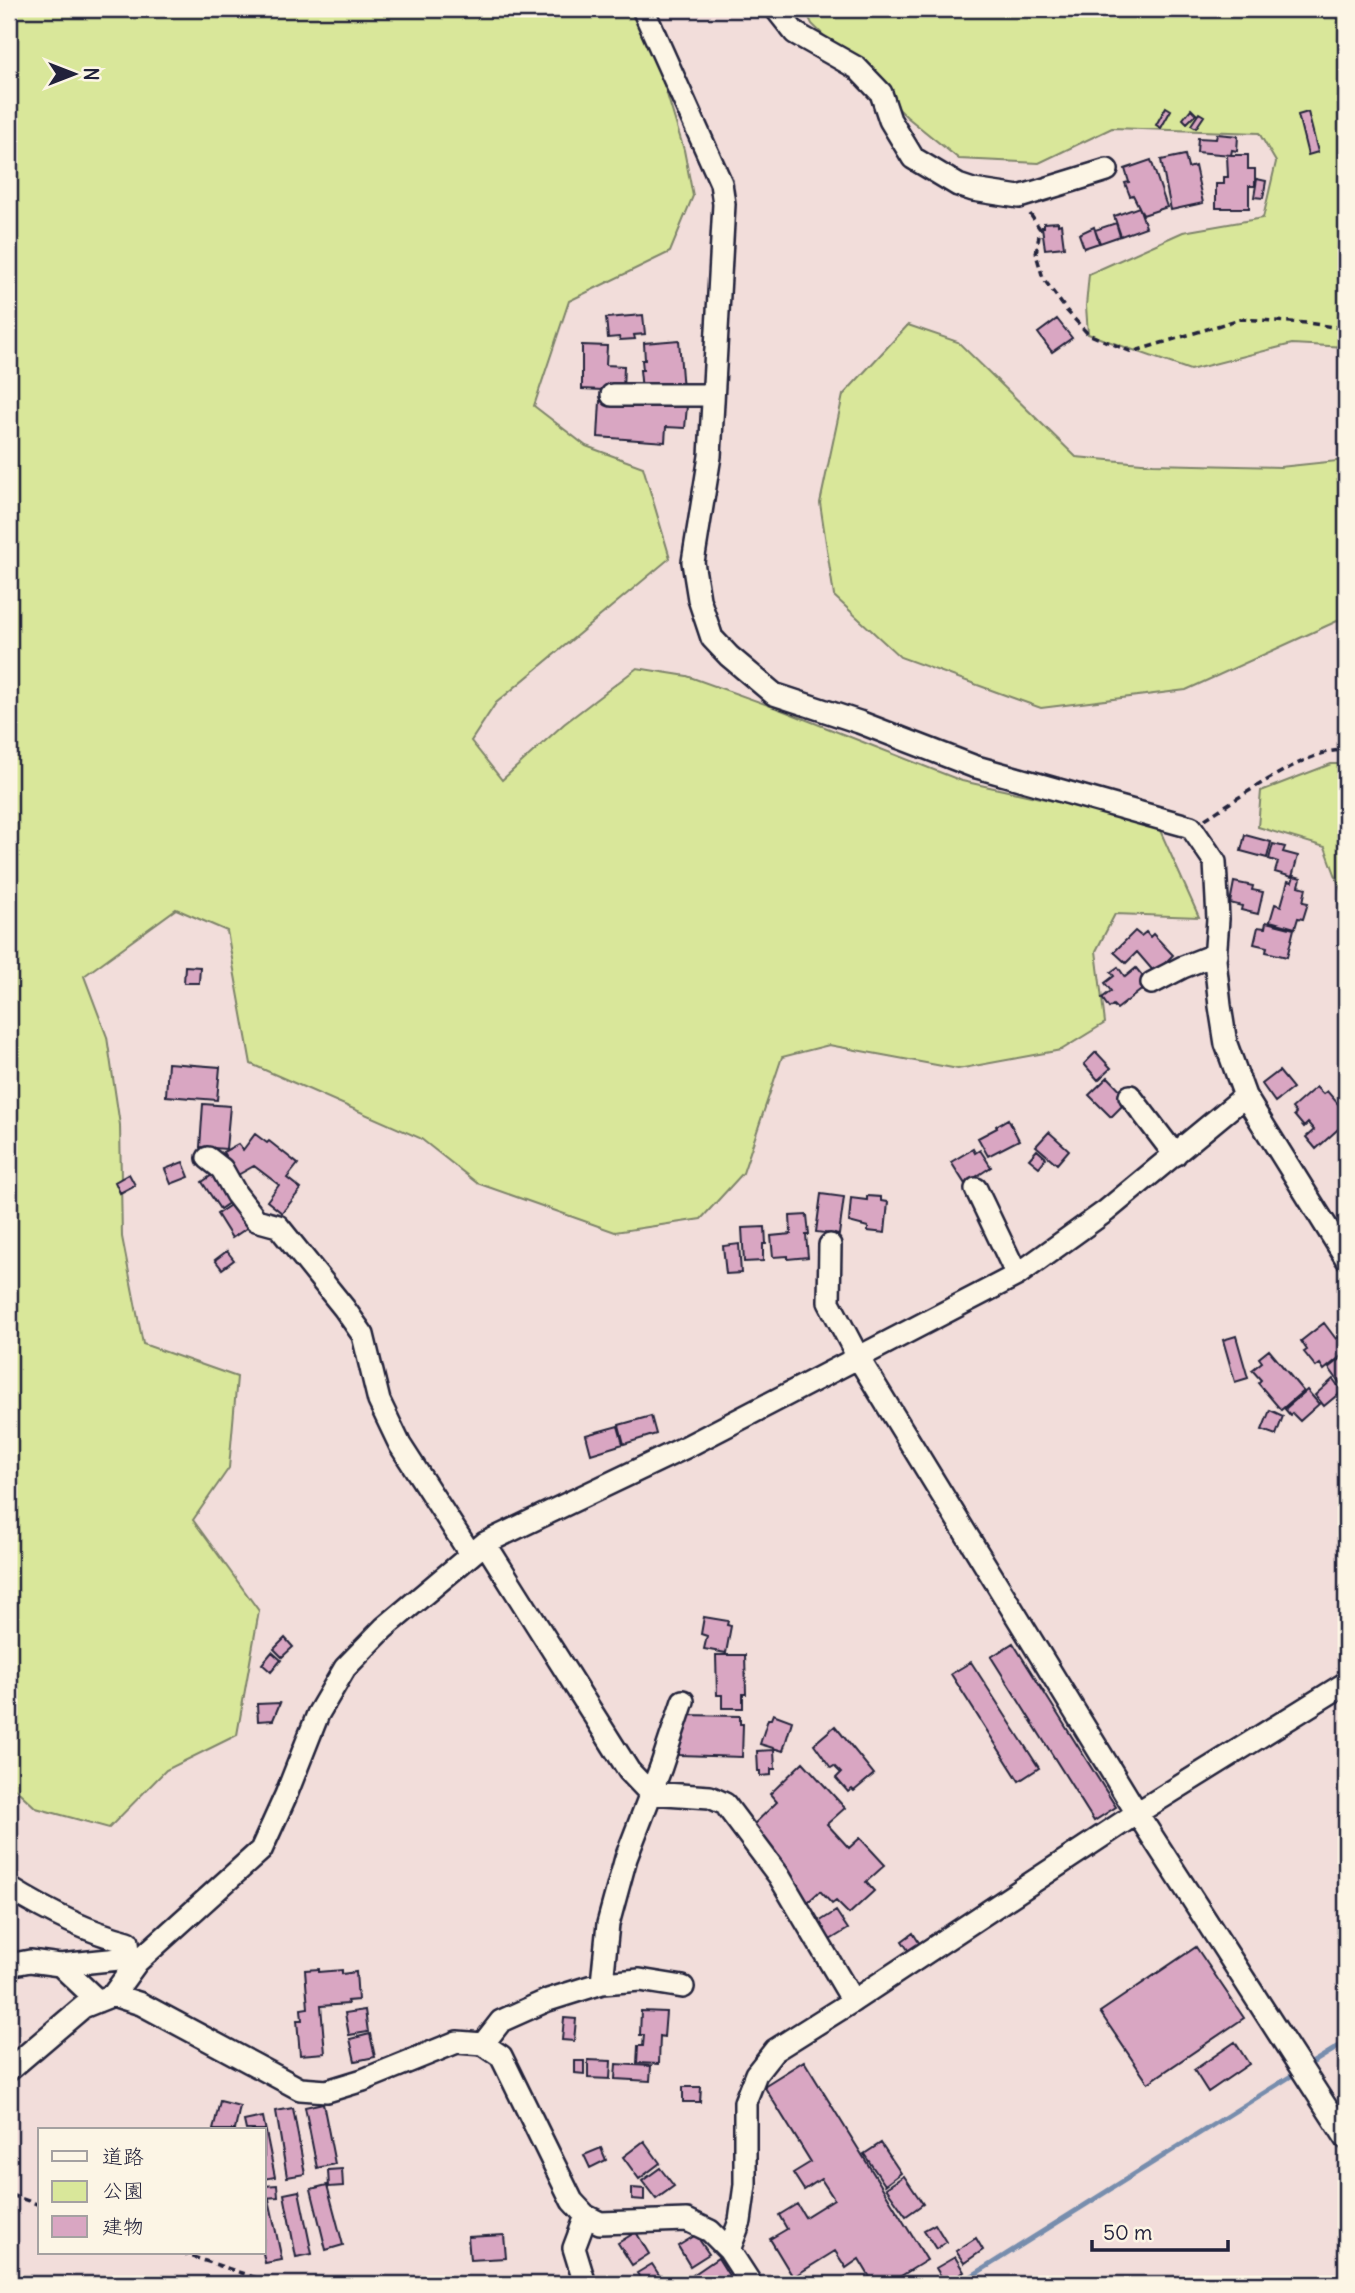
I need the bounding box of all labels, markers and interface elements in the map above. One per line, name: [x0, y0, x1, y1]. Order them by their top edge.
north arrow: [38, 38, 108, 108]
text: N: [79, 67, 103, 81]
legend: [38, 2128, 266, 2254]
text: 道路: [102, 2143, 144, 2170]
text: 公園: [102, 2177, 144, 2204]
scale bar: [1092, 2209, 1229, 2253]
text: 建物: [102, 2213, 144, 2240]
text: 50 m: [1103, 2219, 1152, 2246]

